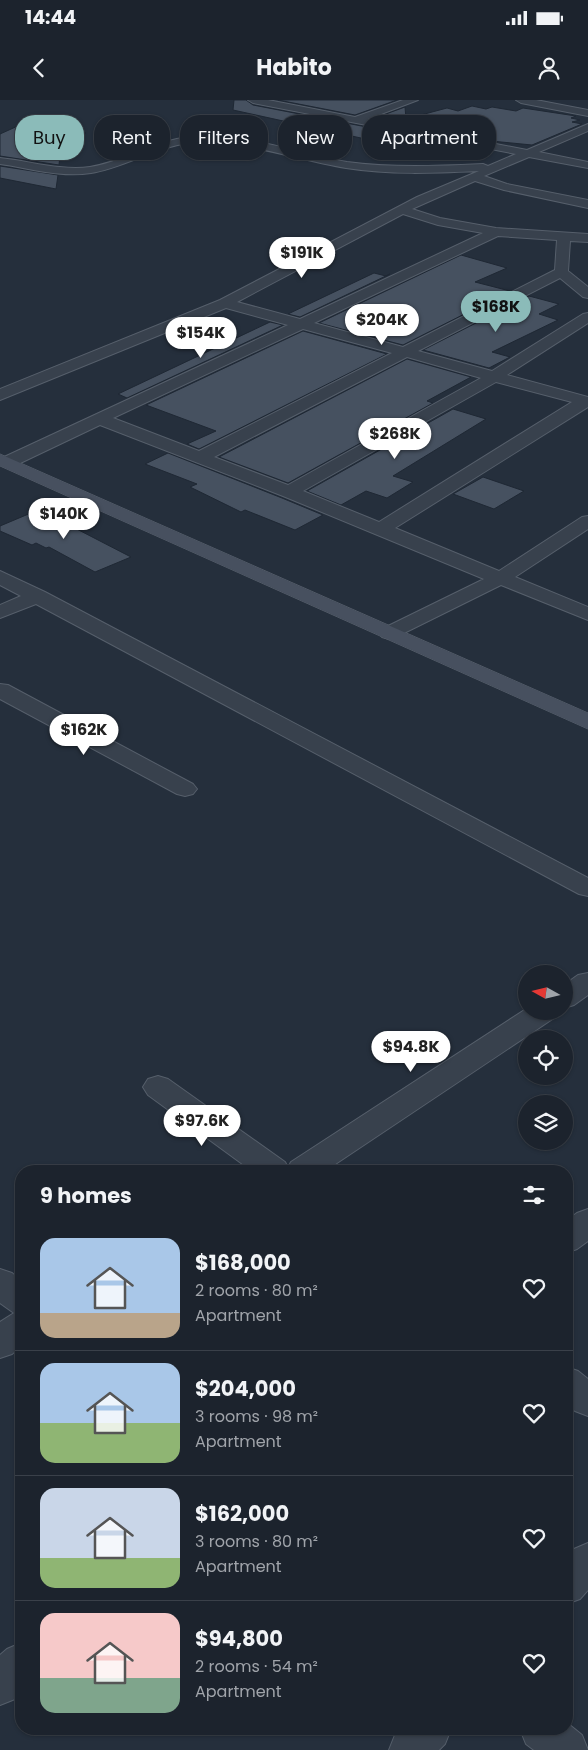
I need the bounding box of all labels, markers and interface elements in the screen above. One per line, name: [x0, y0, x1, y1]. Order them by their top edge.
text: 14:44: [25, 4, 76, 31]
text: Habito: [256, 52, 332, 83]
icon: back: [25, 54, 53, 82]
icon: person: [535, 54, 563, 82]
chip: Buy: [15, 115, 84, 160]
chip: Rent: [94, 115, 170, 160]
chip: Filters: [180, 115, 268, 160]
chip: New: [278, 115, 352, 160]
chip: Apartment: [362, 115, 496, 160]
pin: $191K: [267, 236, 337, 279]
text: $191K: [280, 241, 324, 264]
pin: $168K: [461, 290, 531, 333]
text: $168K: [472, 295, 520, 318]
pin: $204K: [347, 304, 417, 346]
text: $204K: [356, 308, 408, 331]
pin: $154K: [166, 316, 236, 359]
text: $154K: [177, 321, 225, 344]
pin: $268K: [360, 418, 430, 460]
text: $268K: [369, 422, 421, 445]
pin: $140K: [29, 498, 99, 540]
text: $140K: [40, 502, 88, 525]
pin: $162K: [49, 714, 119, 756]
text: $162K: [60, 718, 108, 741]
north arrow: [518, 965, 572, 1020]
map controls: [518, 965, 573, 1150]
pin: $94.8K: [370, 1030, 452, 1073]
button: locate: [518, 1030, 573, 1085]
text: $94.8K: [382, 1035, 440, 1058]
button: layers: [518, 1095, 573, 1150]
pin: $97.6K: [161, 1104, 243, 1147]
text: $97.6K: [175, 1109, 229, 1132]
text: 9 homes: [40, 1181, 132, 1210]
icon: filters: [520, 1181, 548, 1209]
text: $168,000: [195, 1248, 291, 1277]
icon: home: [80, 1258, 140, 1318]
icon: heart: [520, 1274, 548, 1302]
text: 2 rooms · 80 m²: [195, 1279, 318, 1302]
text: Apartment: [195, 1304, 282, 1327]
text: $204,000: [195, 1374, 296, 1403]
icon: home: [80, 1383, 140, 1443]
icon: heart: [520, 1399, 548, 1427]
text: 3 rooms · 98 m²: [195, 1405, 318, 1428]
text: Apartment: [195, 1430, 282, 1453]
text: $162,000: [195, 1499, 289, 1528]
icon: home: [80, 1508, 140, 1568]
icon: heart: [520, 1524, 548, 1552]
text: 3 rooms · 80 m²: [195, 1530, 318, 1553]
text: Apartment: [195, 1555, 282, 1578]
text: $94,800: [195, 1624, 283, 1653]
icon: home: [80, 1633, 140, 1693]
icon: heart: [520, 1649, 548, 1677]
text: 2 rooms · 54 m²: [195, 1655, 318, 1678]
text: Apartment: [195, 1680, 282, 1703]

